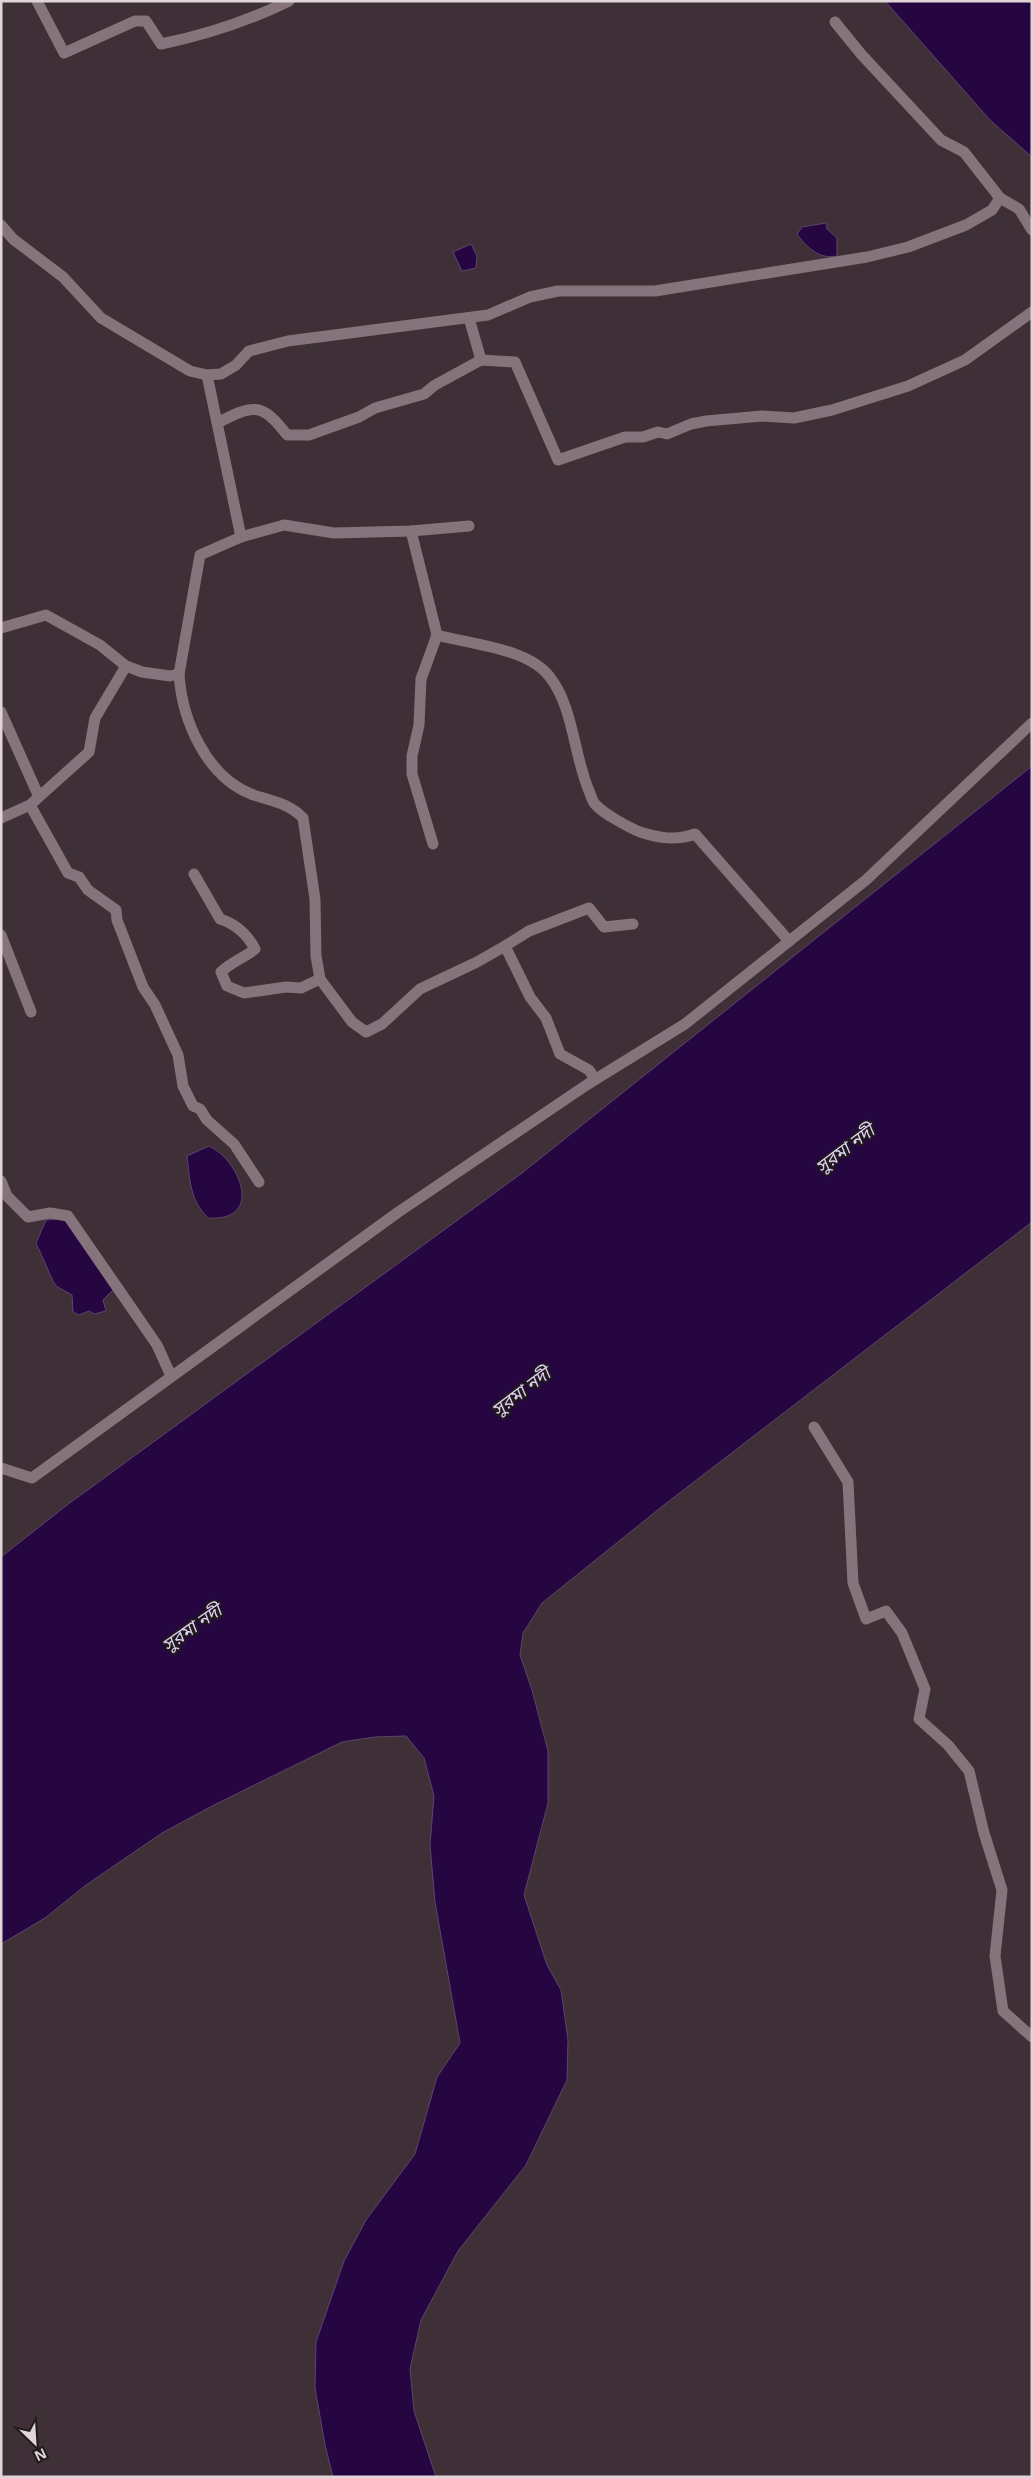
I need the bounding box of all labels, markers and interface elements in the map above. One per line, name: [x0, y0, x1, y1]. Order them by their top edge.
water label: সুরমা নদী: [810, 1116, 881, 1178]
water label: সুরমা নদী: [486, 1359, 557, 1421]
water label: সুরমা নদী: [157, 1596, 229, 1657]
north arrow: [10, 2418, 60, 2468]
text: N: [32, 2444, 50, 2466]

